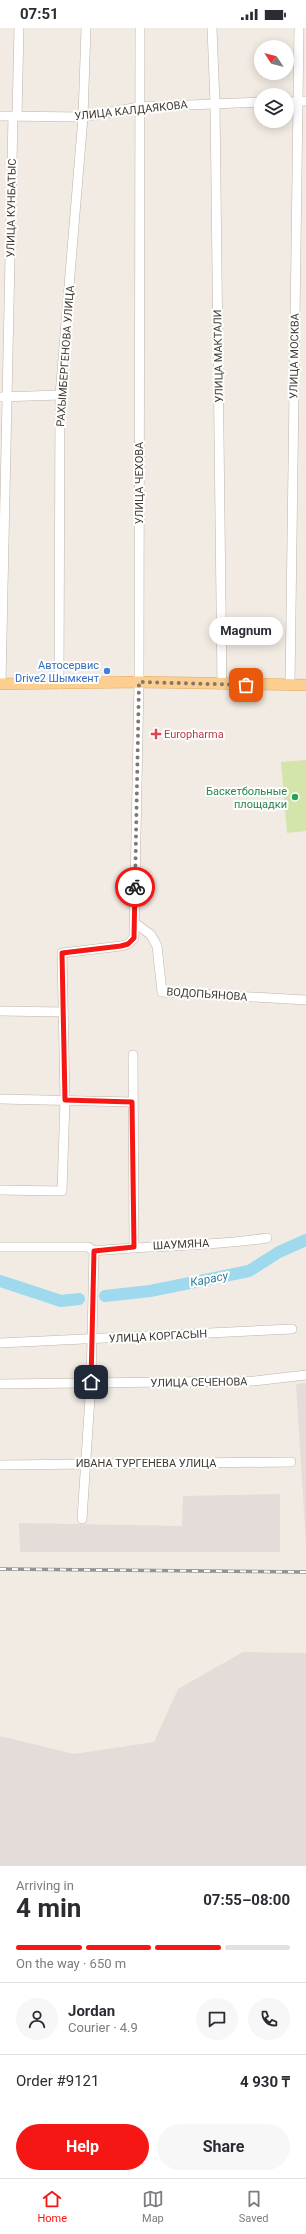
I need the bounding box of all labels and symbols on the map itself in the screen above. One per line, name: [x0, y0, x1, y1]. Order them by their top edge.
north arrow: [254, 40, 294, 80]
street label: УЛИЦА КАЛДАЯКОВА: [74, 98, 189, 123]
street label: УЛИЦА КУНБАТЫС: [4, 159, 19, 258]
street label: РАХЫМБЕРГЕНОВА УЛИЦА: [54, 284, 77, 427]
street label: УЛИЦА МАКТАЛИ: [211, 309, 226, 403]
street label: УЛИЦА МОСКВА: [287, 312, 302, 399]
street label: УЛИЦА ЧЕХОВА: [133, 441, 146, 524]
callout: Magnum: [209, 617, 283, 645]
place label: Автосервис Drive2 Шымкент: [15, 659, 100, 685]
marker: Автосервис Drive2 Шымкент: [102, 666, 112, 676]
pin: [229, 668, 263, 702]
place label: Europharma: [164, 728, 224, 741]
marker: Europharma: [151, 729, 161, 739]
place label: Баскетбольные площадки: [206, 785, 287, 811]
marker: Баскетбольные площадки: [290, 792, 300, 802]
courier: [115, 867, 155, 907]
street label: ВОДОПЬЯНОВА: [166, 985, 249, 1004]
street label: ШАУМЯНА: [153, 1236, 210, 1252]
water label: Карасу: [189, 1268, 230, 1290]
street label: УЛИЦА КОРГАСЫН: [109, 1327, 208, 1346]
pin: [74, 1365, 108, 1399]
street label: УЛИЦА СЕЧЕНОВА: [150, 1375, 248, 1390]
street label: ИВАНА ТУРГЕНЕВА УЛИЦА: [76, 1457, 217, 1470]

